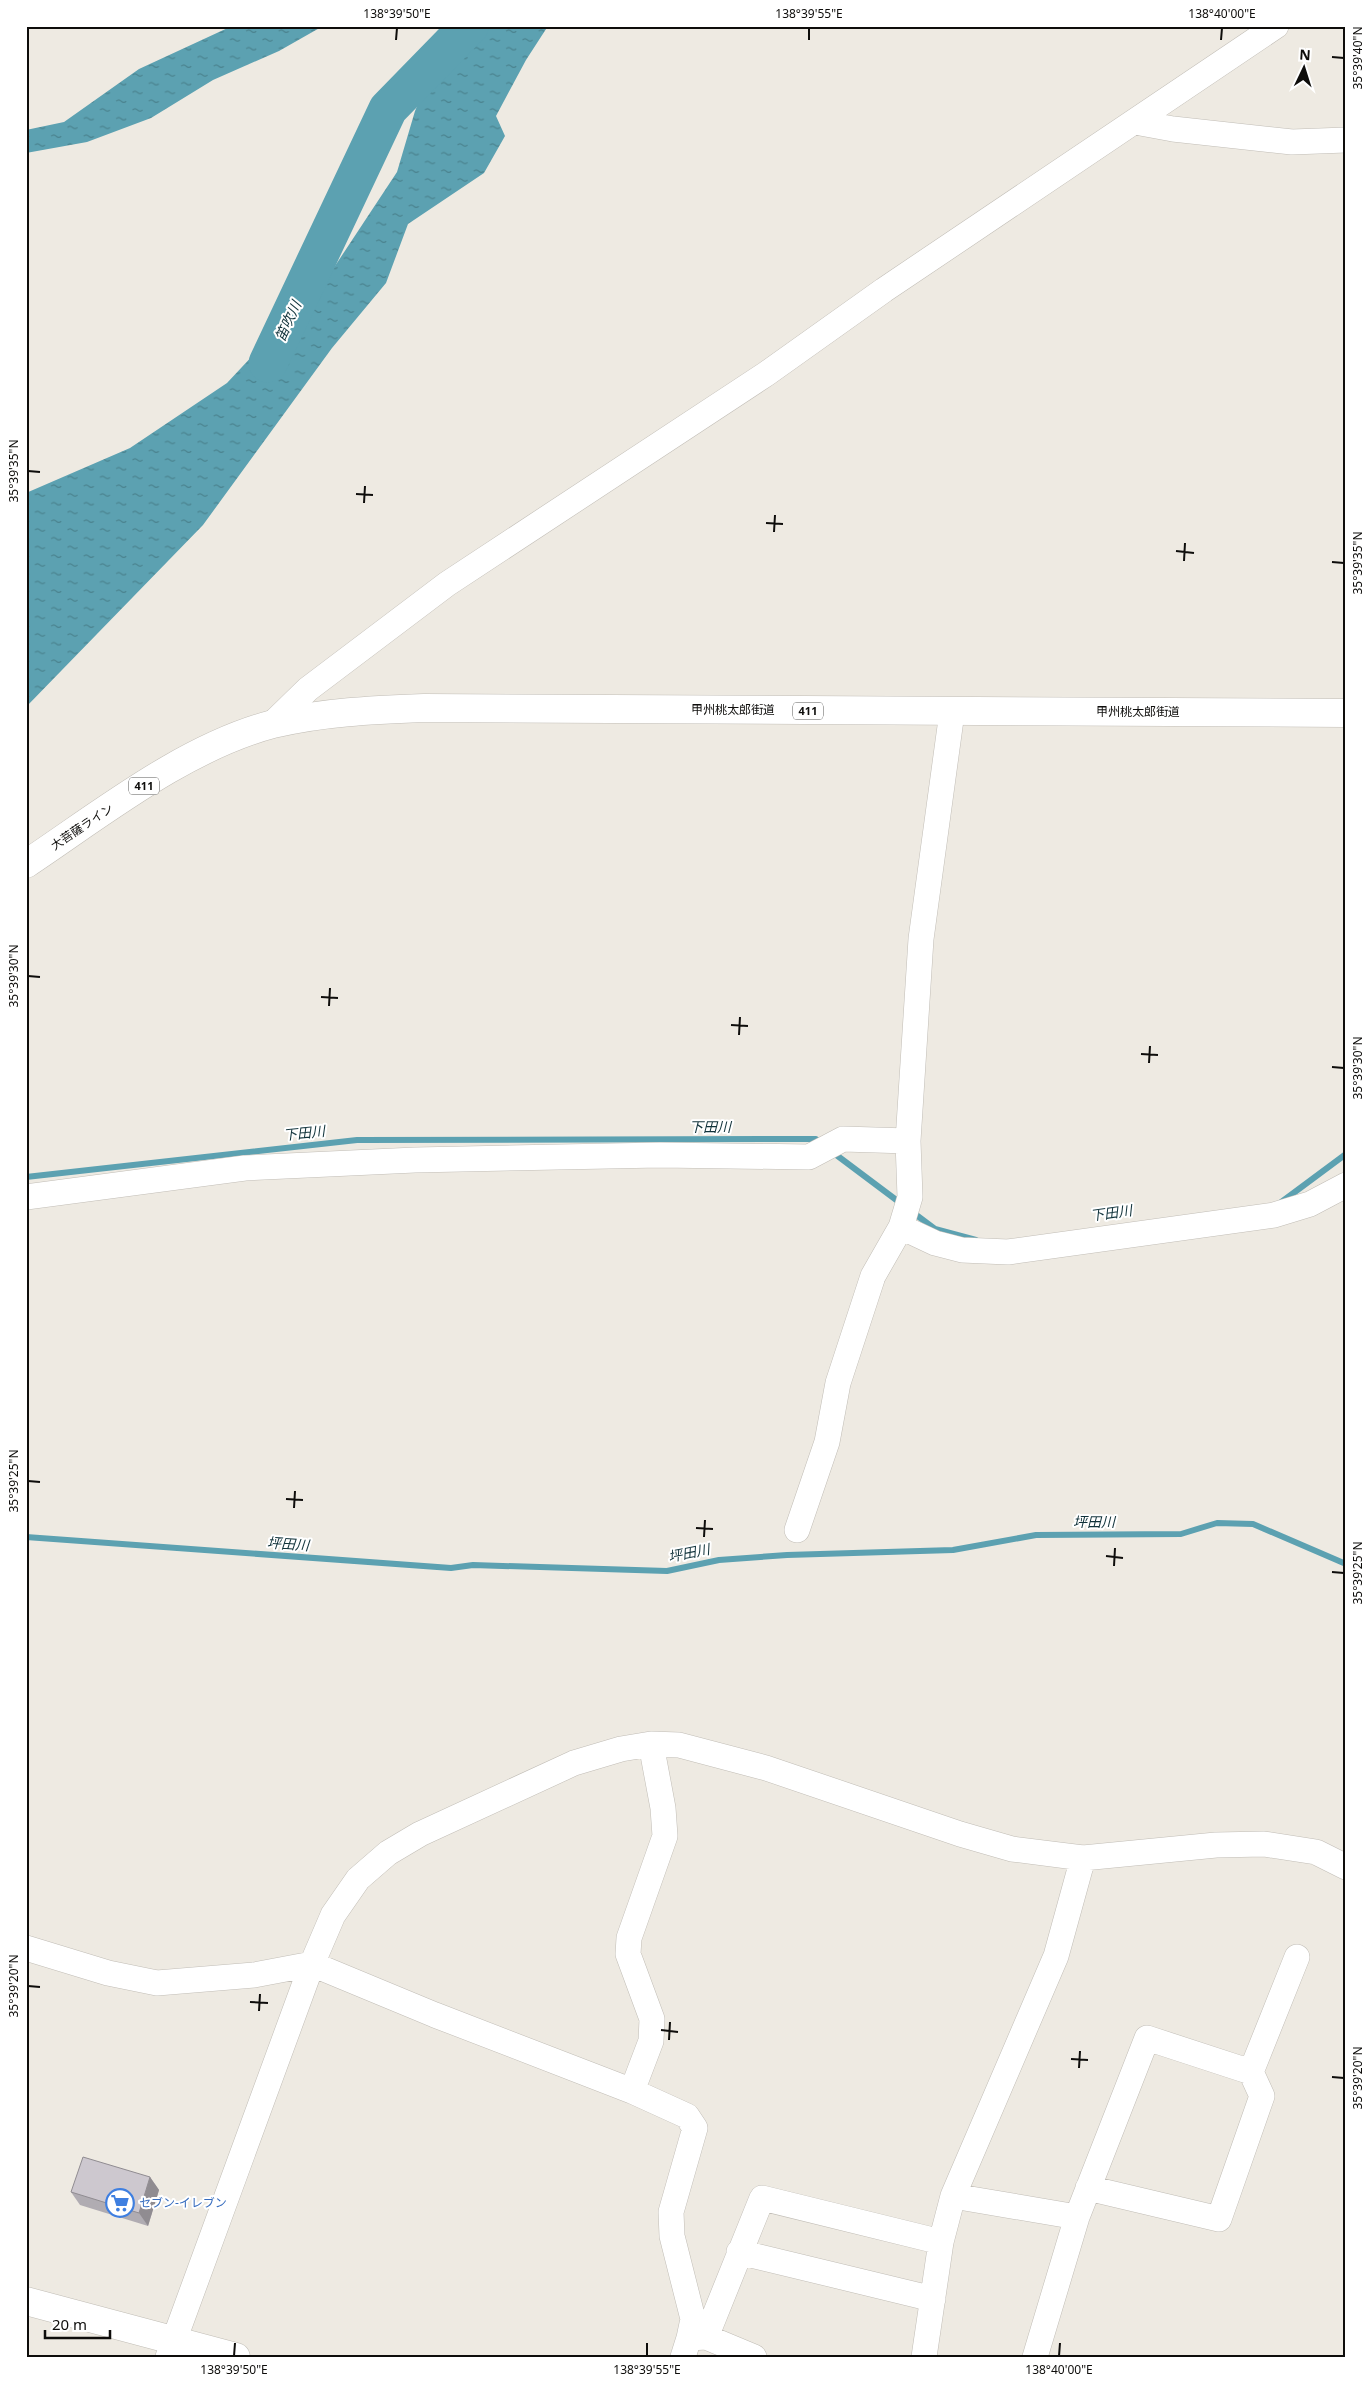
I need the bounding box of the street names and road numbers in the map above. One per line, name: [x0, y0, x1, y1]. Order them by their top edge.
street label: 甲州桃太郎街道: [691, 701, 775, 718]
road number: 411: [793, 702, 823, 719]
street label: 甲州桃太郎街道: [1096, 703, 1180, 720]
road number: 411: [129, 778, 159, 794]
street label: 大菩薩ライン: [47, 799, 116, 854]

